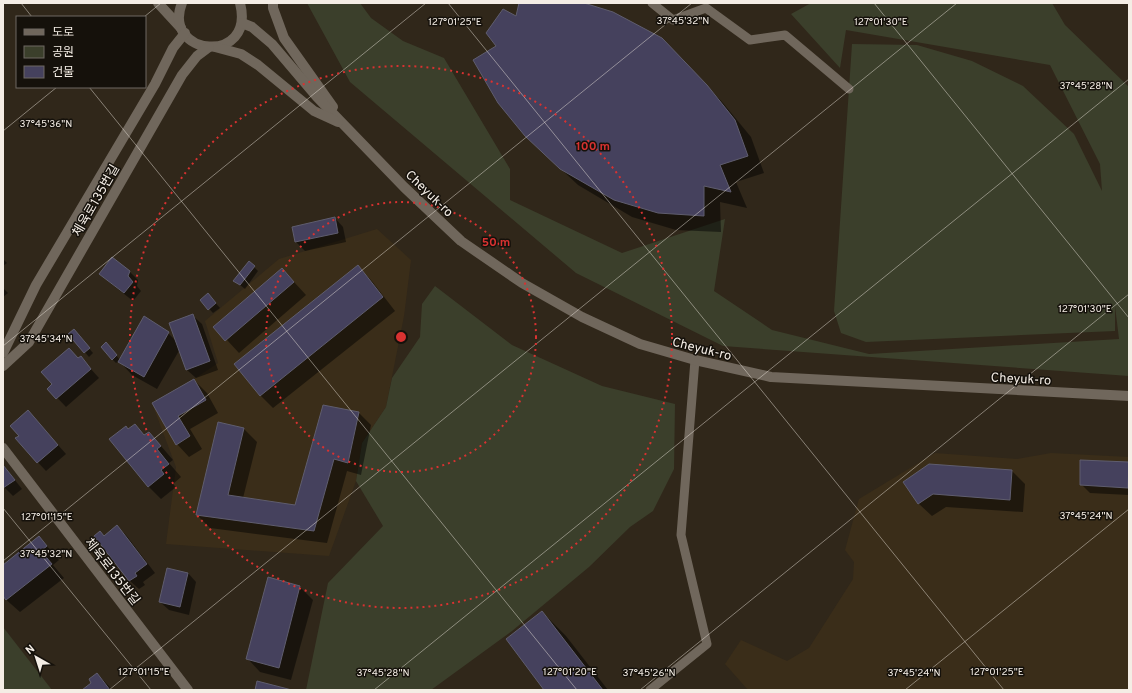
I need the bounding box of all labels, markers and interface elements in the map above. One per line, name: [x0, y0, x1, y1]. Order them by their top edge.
text: 37°45'32"N: [657, 15, 709, 28]
legend: [16, 16, 146, 88]
text: 127°01'25"E: [428, 16, 482, 29]
text: 127°01'30"E: [854, 16, 908, 29]
text: 도로: [52, 25, 74, 41]
text: 공원: [52, 45, 74, 61]
text: 건물: [52, 65, 74, 81]
text: 37°45'28"N: [1059, 80, 1113, 93]
text: 37°45'36"N: [20, 118, 72, 131]
text: 100 m: [576, 139, 610, 155]
street label: 체육로135번길: [70, 162, 124, 240]
street label: Cheyuk-ro: [401, 168, 456, 221]
text: 50 m: [482, 235, 510, 251]
text: 127°01'30"E: [1058, 303, 1112, 316]
centre of rings: [394, 330, 408, 344]
text: 37°45'34"N: [19, 333, 73, 346]
street label: Cheyuk-ro: [670, 335, 733, 365]
street label: Cheyuk-ro: [990, 370, 1052, 390]
text: 37°45'24"N: [1059, 510, 1113, 523]
text: 127°01'15"E: [21, 511, 73, 524]
street label: 체육로135번길: [80, 536, 143, 609]
text: 37°45'32"N: [20, 548, 72, 561]
north arrow: [16, 637, 56, 677]
text: N: [23, 642, 38, 658]
text: 127°01'15"E: [118, 666, 170, 679]
text: 127°01'20"E: [543, 666, 597, 679]
text: 127°01'25"E: [970, 666, 1024, 679]
text: 37°45'28"N: [356, 667, 410, 680]
text: 37°45'26"N: [623, 667, 676, 680]
text: 37°45'24"N: [887, 667, 941, 680]

